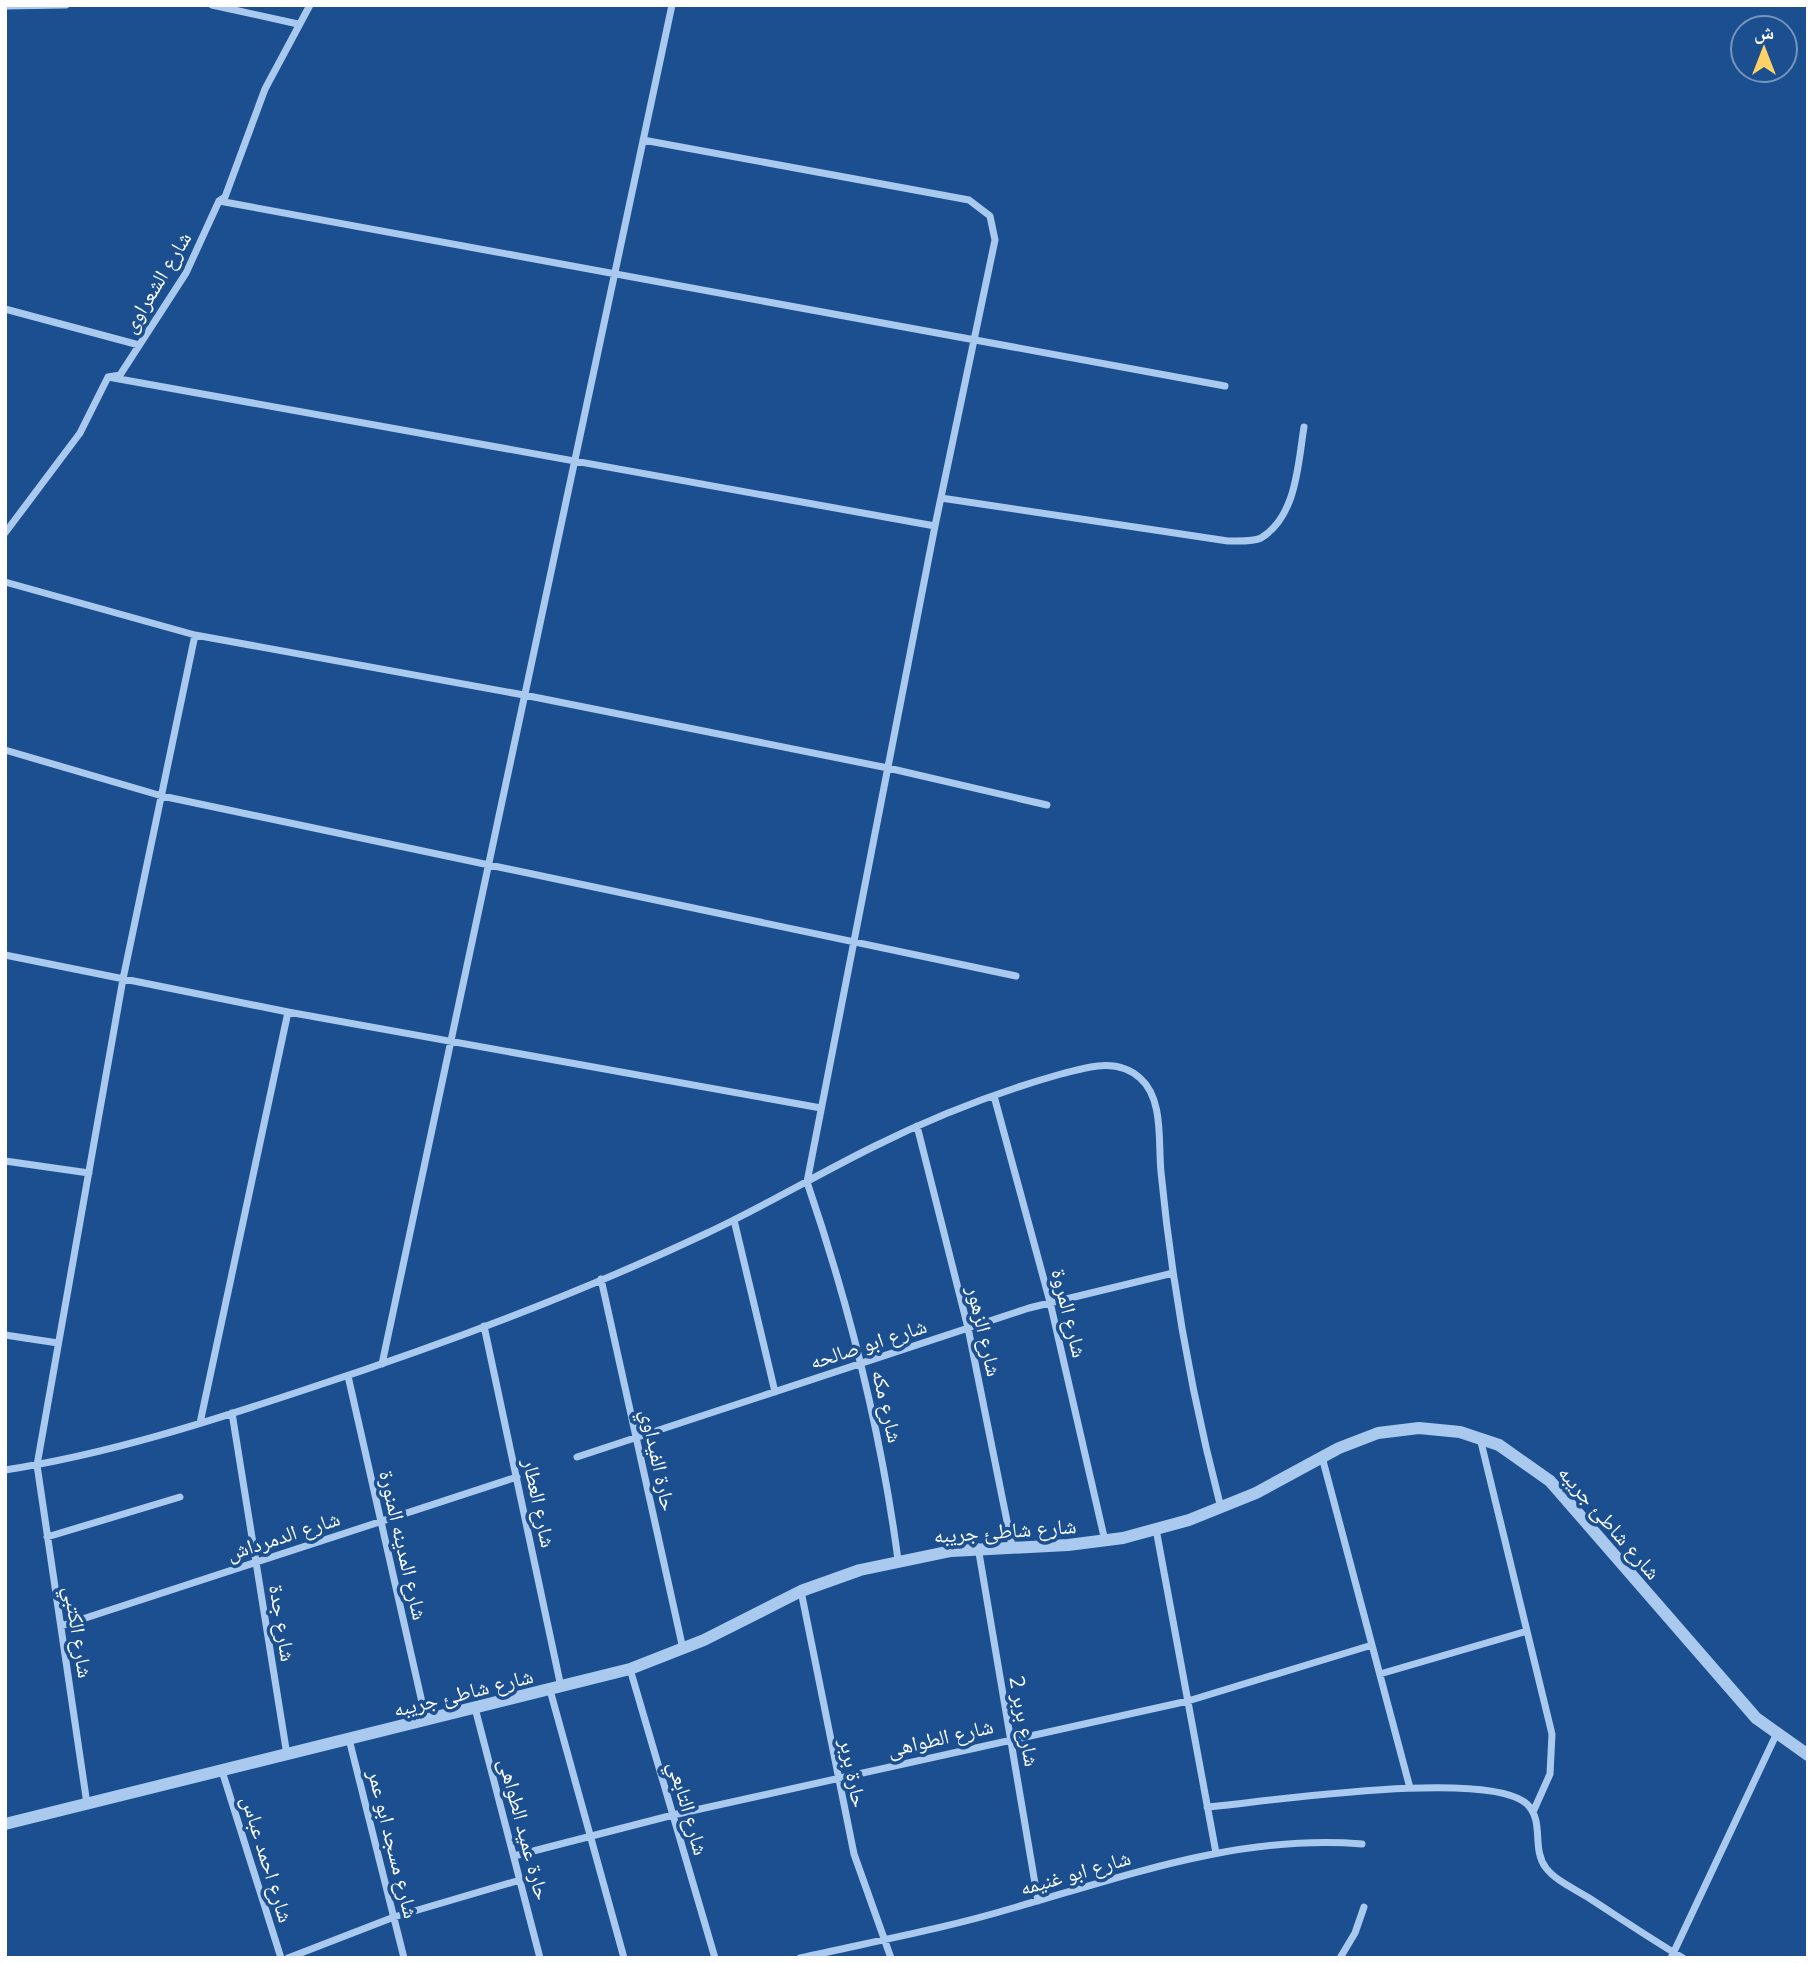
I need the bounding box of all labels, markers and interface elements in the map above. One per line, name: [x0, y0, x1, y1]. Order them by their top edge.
north arrow: [1729, 14, 1799, 84]
text: ش: [1754, 20, 1774, 44]
street label: شارع الشعراوى: [116, 227, 197, 338]
street label: شارع المروة: [1045, 1266, 1094, 1360]
street label: شارع الزهور: [961, 1282, 1008, 1379]
street label: شارع ابو صالحه: [806, 1312, 930, 1375]
street label: شارع مكه: [866, 1367, 909, 1445]
street label: حارة الفيداوي: [631, 1407, 682, 1514]
street label: شارع العطار: [517, 1455, 562, 1550]
street label: شارع شاطئ جريبه: [1553, 1460, 1667, 1585]
street label: شارع المدينه المنورة: [373, 1468, 434, 1622]
street label: شارع الدمرداش: [223, 1504, 343, 1567]
street label: شارع شاطئ جريبه: [933, 1512, 1077, 1549]
street label: شارع جدة: [263, 1583, 302, 1663]
street label: شارع الكتبي: [55, 1584, 99, 1680]
street label: شارع شاطئ جريبه: [390, 1662, 536, 1723]
street label: شارع بربر 2: [1003, 1673, 1046, 1769]
street label: شارع الطواهى: [884, 1712, 996, 1763]
street label: حارة بربر: [834, 1736, 873, 1810]
street label: حارة عميد الطواهى: [493, 1755, 556, 1903]
street label: شارع التابعي: [659, 1758, 715, 1859]
street label: شارع مسجد ابو عمر: [362, 1766, 425, 1921]
street label: شارع احمد عباس: [235, 1792, 300, 1926]
street label: شارع ابو غنيمه: [1017, 1844, 1134, 1901]

